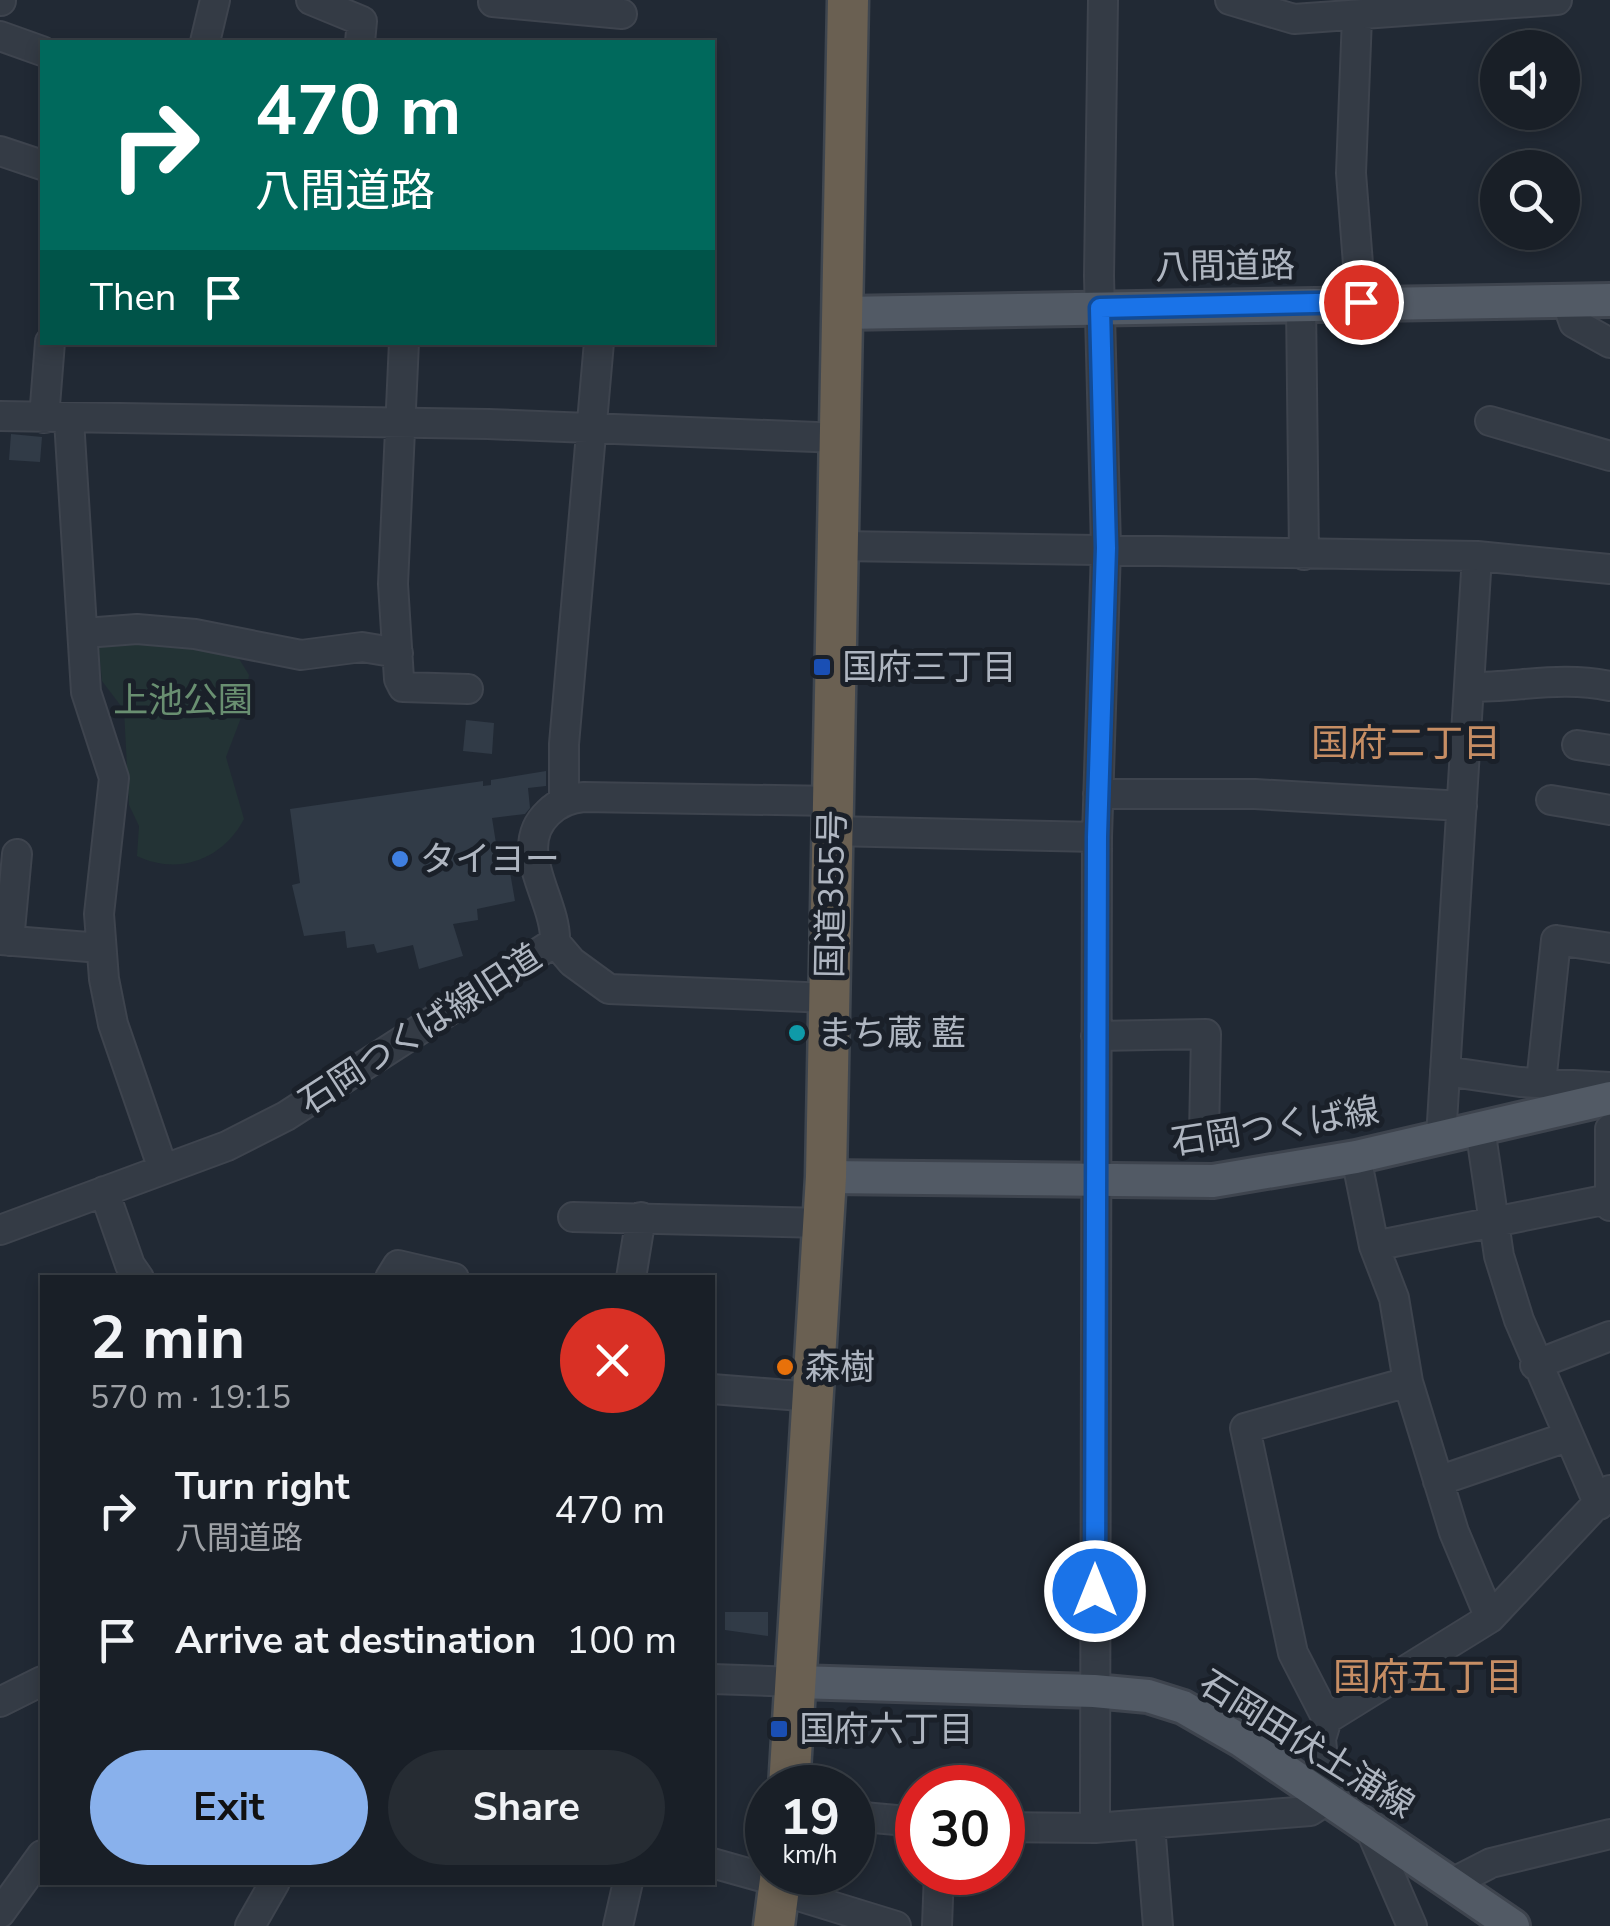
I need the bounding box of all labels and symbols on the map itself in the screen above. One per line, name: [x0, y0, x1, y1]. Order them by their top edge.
street label: 八間道路: [1155, 242, 1295, 291]
pin: [1319, 260, 1404, 345]
place label: 国府三丁目: [842, 644, 1017, 691]
marker: 国府三丁目: [811, 656, 833, 678]
park label: 上池公園: [113, 677, 253, 724]
district label: 国府二丁目: [1311, 718, 1501, 769]
street label: 国道355号: [807, 810, 856, 978]
place label: タイヨー: [420, 836, 560, 883]
marker: タイヨー: [389, 848, 411, 870]
street label: 石岡つくば線旧道: [290, 933, 550, 1125]
place label: まち蔵 藍: [817, 1010, 966, 1057]
marker: まち蔵 藍: [786, 1022, 808, 1044]
street label: 石岡つくば線: [1168, 1087, 1382, 1166]
place label: 森樹: [805, 1344, 875, 1391]
marker: 森樹: [774, 1356, 796, 1378]
position arrow: [1043, 1539, 1147, 1643]
district label: 国府五丁目: [1333, 1652, 1523, 1703]
street label: 石岡田伏土浦線: [1190, 1660, 1423, 1829]
place label: 国府六丁目: [799, 1706, 974, 1753]
marker: 国府六丁目: [768, 1718, 790, 1740]
speed limit sign: 30: [895, 1765, 1025, 1895]

